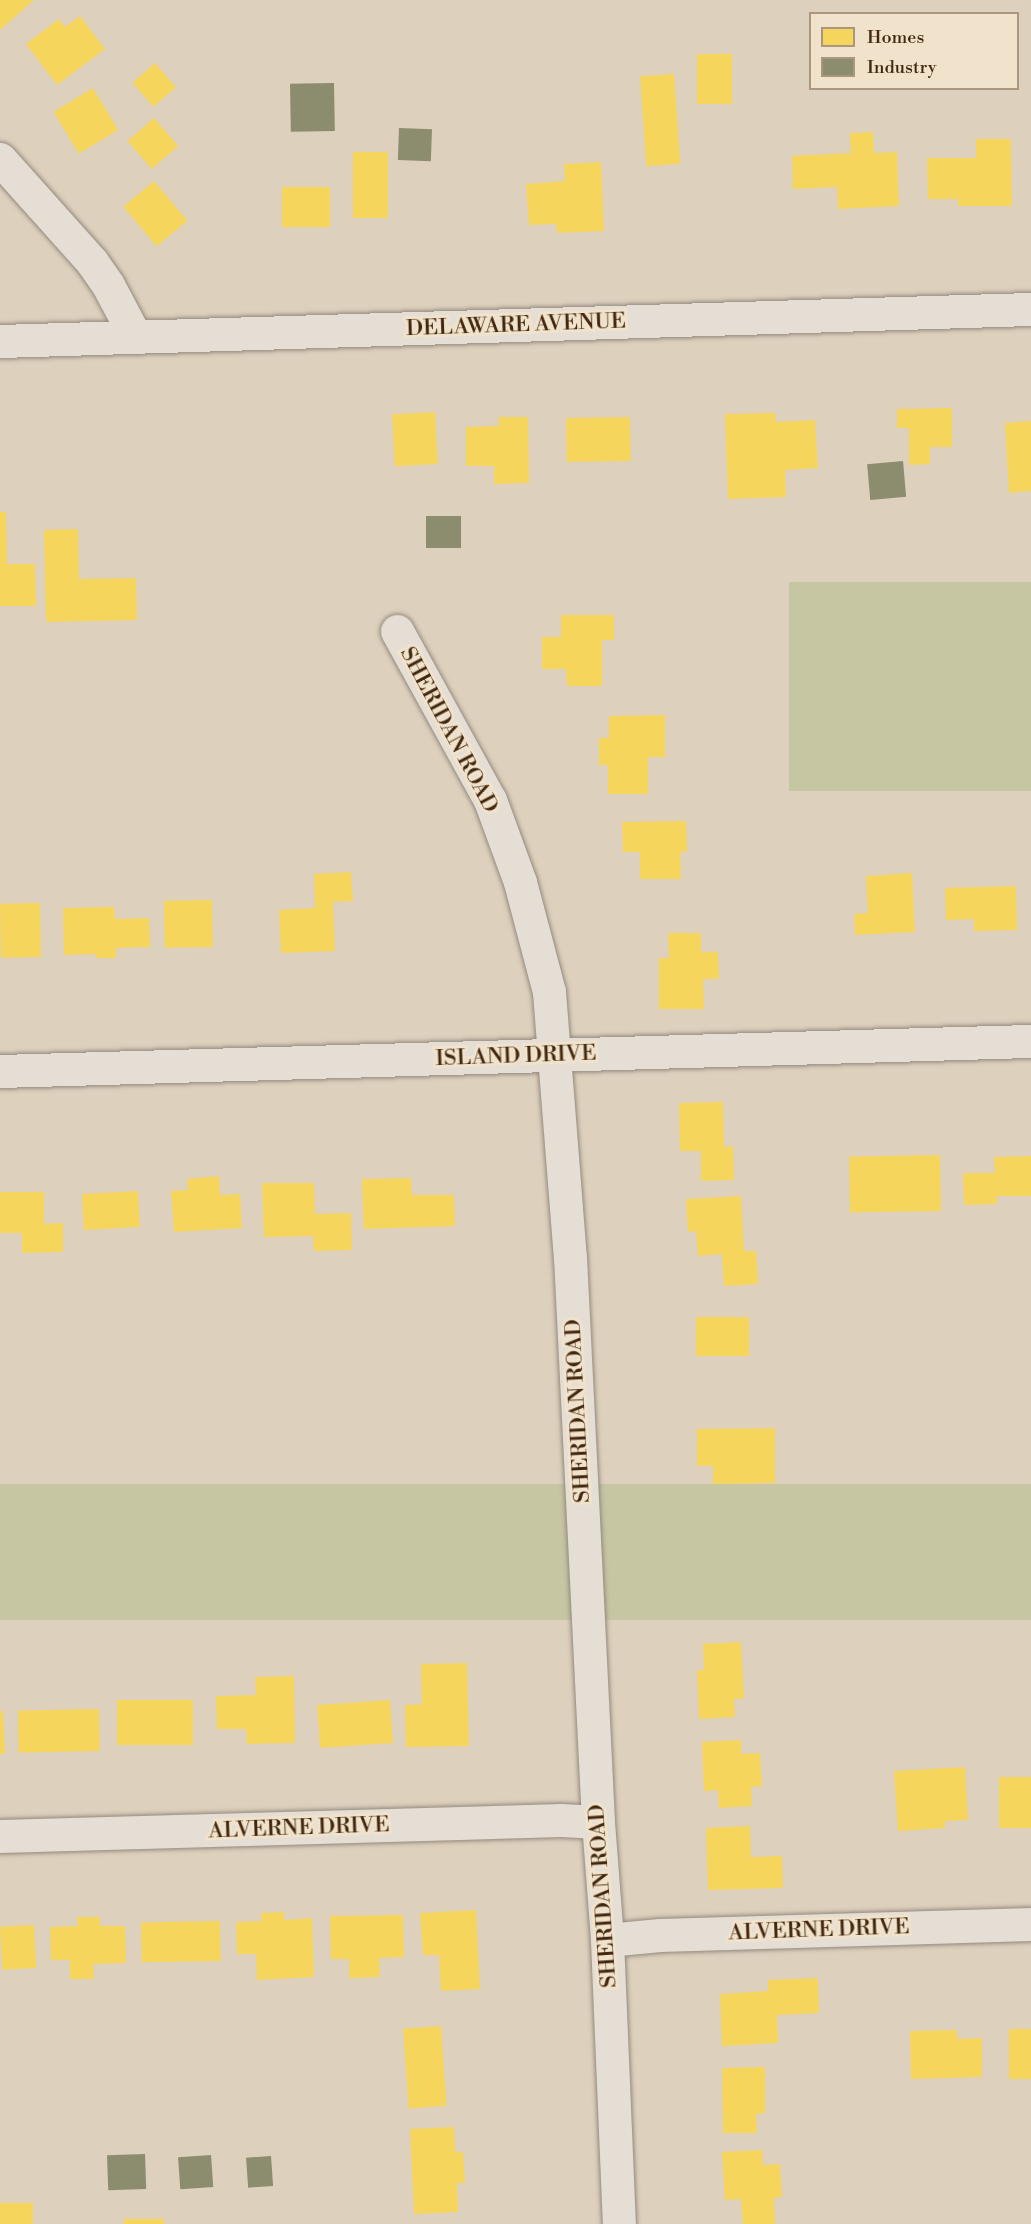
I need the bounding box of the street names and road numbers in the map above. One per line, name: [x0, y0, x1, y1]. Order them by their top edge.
street label: DELAWARE AVENUE: [406, 308, 626, 342]
street label: SHERIDAN ROAD: [394, 642, 504, 818]
street label: ISLAND DRIVE: [435, 1040, 597, 1072]
street label: SHERIDAN ROAD: [560, 1318, 596, 1504]
street label: SHERIDAN ROAD: [583, 1803, 623, 1989]
street label: ALVERNE DRIVE: [208, 1812, 390, 1844]
street label: ALVERNE DRIVE: [728, 1914, 910, 1946]

